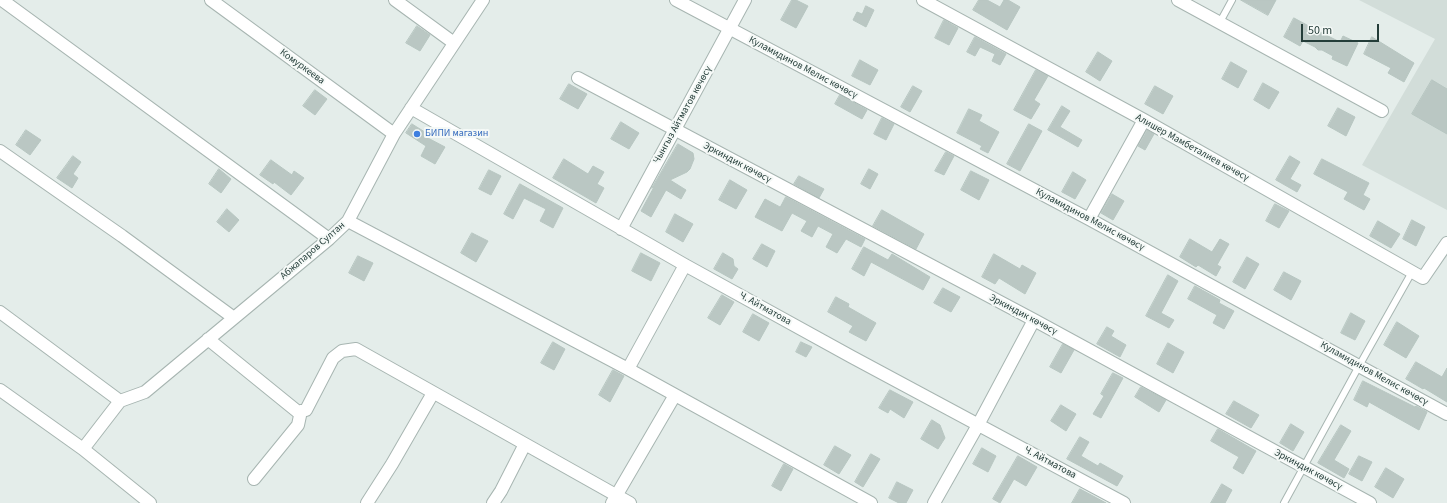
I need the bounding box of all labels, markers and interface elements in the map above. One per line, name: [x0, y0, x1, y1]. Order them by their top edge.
scale bar: [1303, 16, 1381, 42]
text: 50 m: [1308, 22, 1332, 39]
street label: Куламидинов Мелис көчөсү: [747, 34, 859, 102]
street label: Комуркеева: [277, 47, 327, 87]
street label: Чынгыз Айтматов көчөсү: [651, 64, 715, 166]
street label: Алишер Мамбеталиев көчөсү: [1133, 112, 1251, 184]
place label: БИПИ магазин: [425, 128, 488, 140]
marker: БИПИ магазин: [412, 129, 422, 139]
street label: Эркиндик көчөсү: [701, 140, 773, 186]
street label: Куламидинов Мелис көчөсү: [1034, 186, 1146, 254]
street label: Абжапаров Султан: [278, 220, 348, 282]
street label: Ч. Айтматова: [737, 290, 793, 328]
street label: Эркиндик көчөсү: [987, 292, 1059, 338]
street label: Куламидинов Мелис көчөсү: [1318, 339, 1430, 409]
street label: Ч. Айтматова: [1022, 444, 1078, 482]
street label: Эркиндик көчөсү: [1272, 447, 1344, 493]

